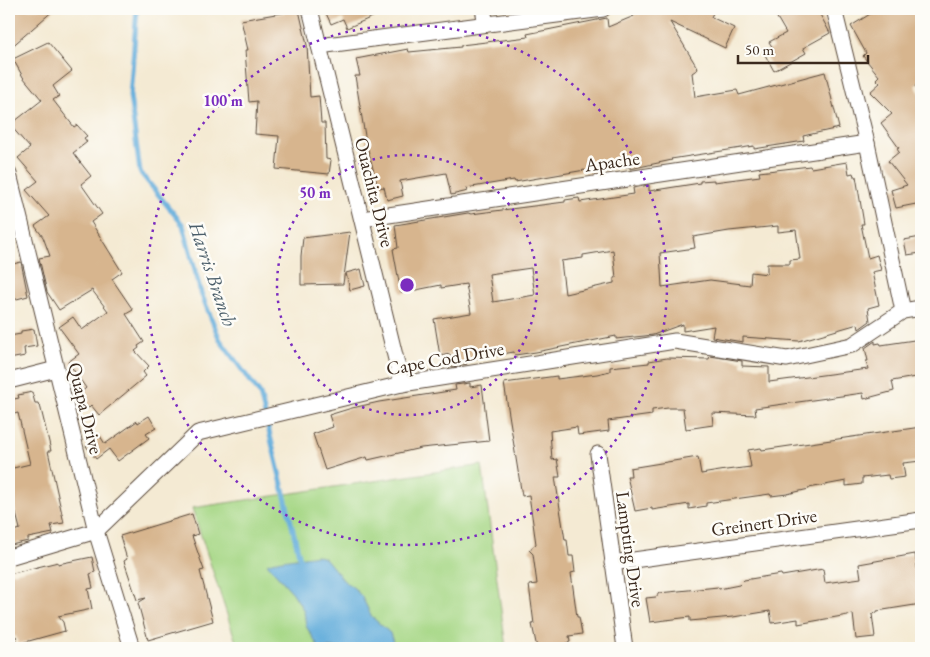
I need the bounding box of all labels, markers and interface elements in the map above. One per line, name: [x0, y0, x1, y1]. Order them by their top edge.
scale bar: [738, 32, 868, 64]
text: 50 m: [745, 40, 774, 59]
text: 100 m: [203, 91, 243, 110]
street label: Ouachita Drive: [349, 135, 400, 250]
street label: Apache: [582, 145, 641, 178]
text: 50 m: [299, 183, 331, 202]
water label: Harris Branch: [183, 217, 243, 330]
centre of rings: [398, 276, 416, 294]
street label: Cape Cod Drive: [384, 336, 506, 381]
street label: Quapa Drive: [62, 360, 109, 457]
street label: Lampting Drive: [610, 490, 651, 609]
street label: Greinert Drive: [710, 503, 818, 542]

